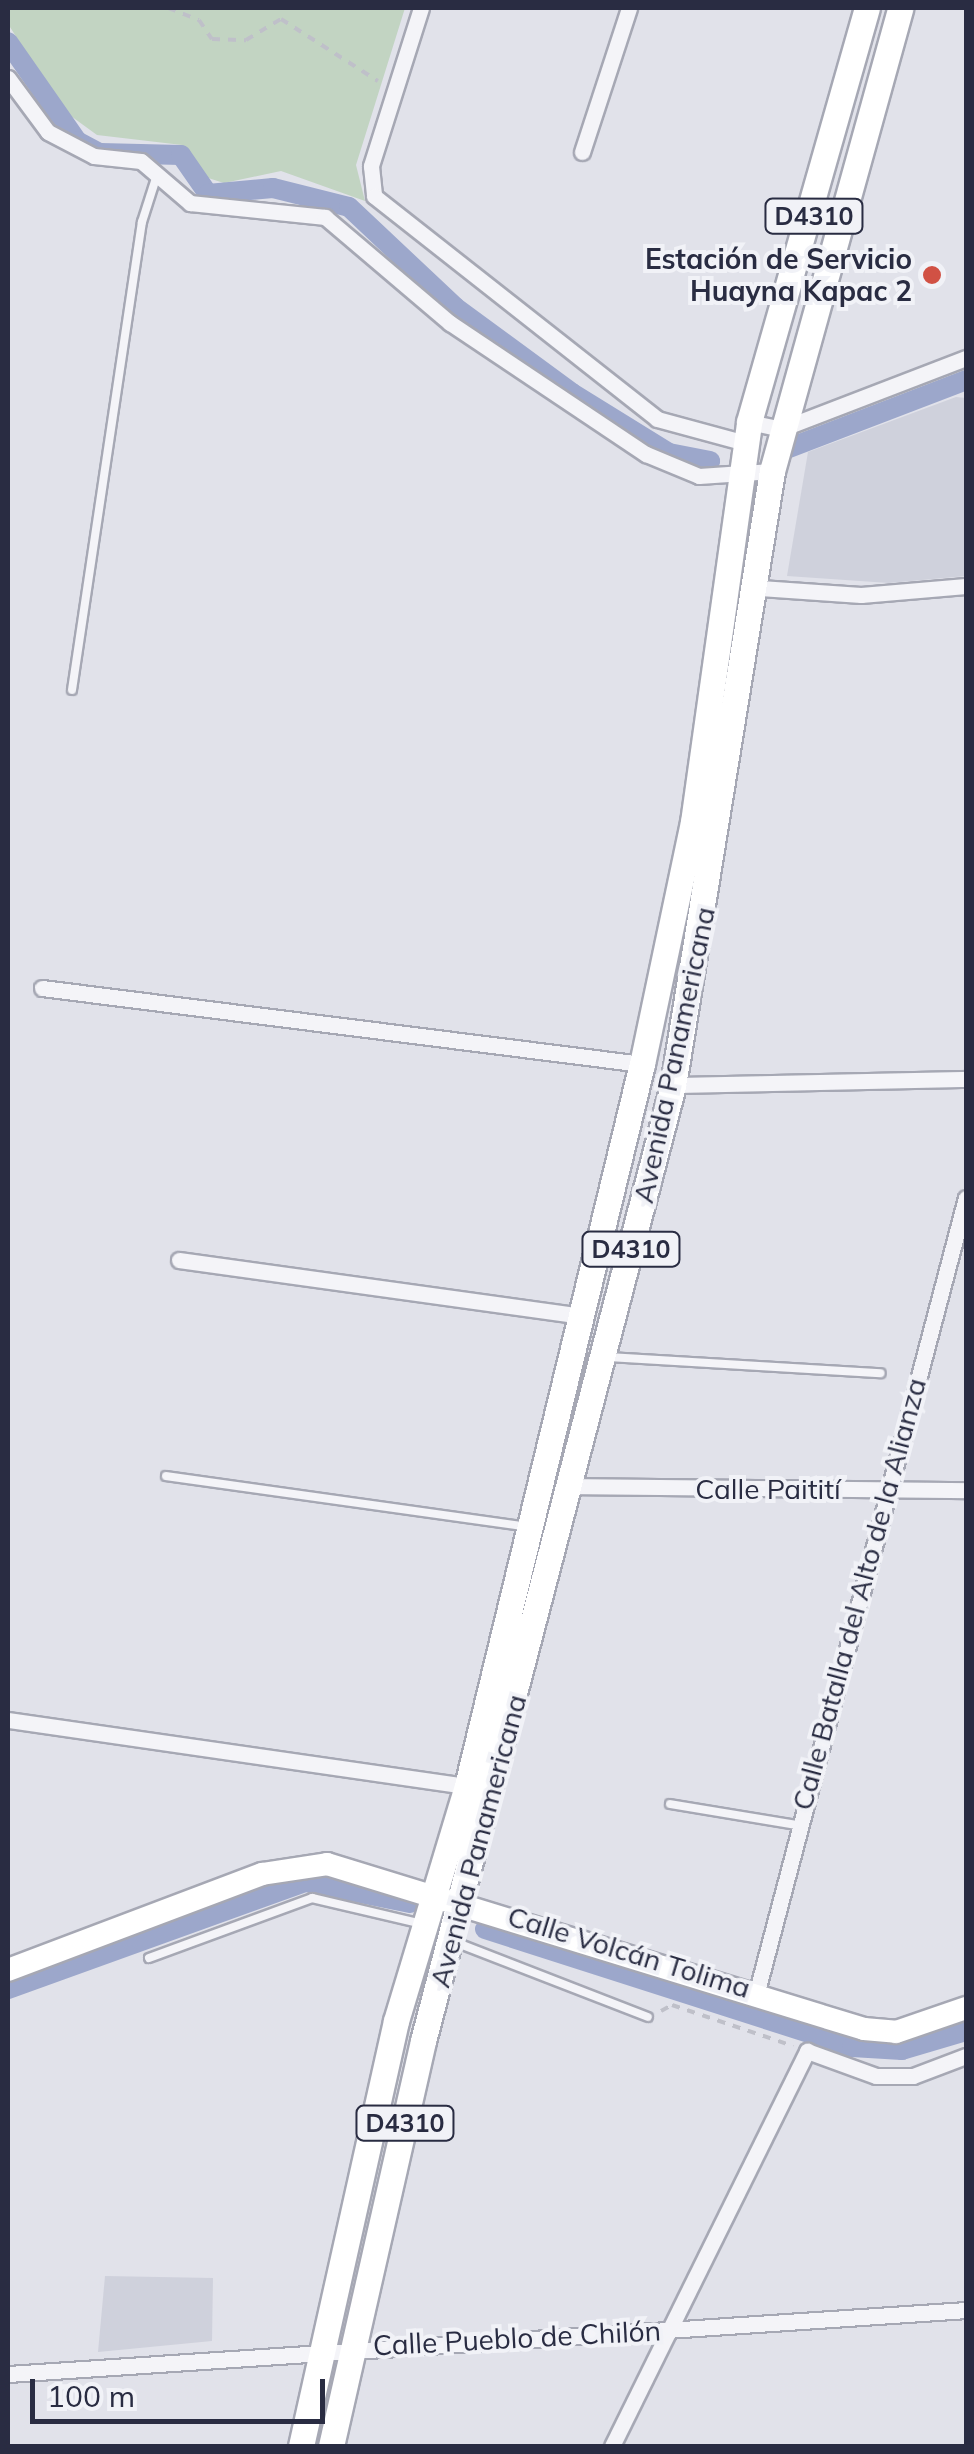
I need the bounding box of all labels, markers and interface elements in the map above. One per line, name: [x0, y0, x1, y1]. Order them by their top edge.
road number: D4310: [764, 196, 864, 236]
place label: Estación de Servicio Huayna Kapac 2: [645, 242, 912, 308]
marker: Estación de Servicio Huayna Kapac 2: [921, 264, 943, 286]
street label: Avenida Panamericana: [626, 904, 722, 1206]
road number: D4310: [581, 1229, 681, 1269]
street label: Calle Batalla del Alto de la Alianza: [785, 1374, 933, 1814]
street label: Calle Paitití: [695, 1472, 841, 1506]
street label: Avenida Panamericana: [423, 1691, 533, 1991]
street label: Calle Volcán Tolima: [504, 1899, 754, 2005]
road number: D4310: [355, 2103, 455, 2143]
street label: Calle Pueblo de Chilón: [372, 2314, 662, 2362]
scale bar: [35, 2359, 330, 2421]
text: 100 m: [47, 2377, 135, 2415]

